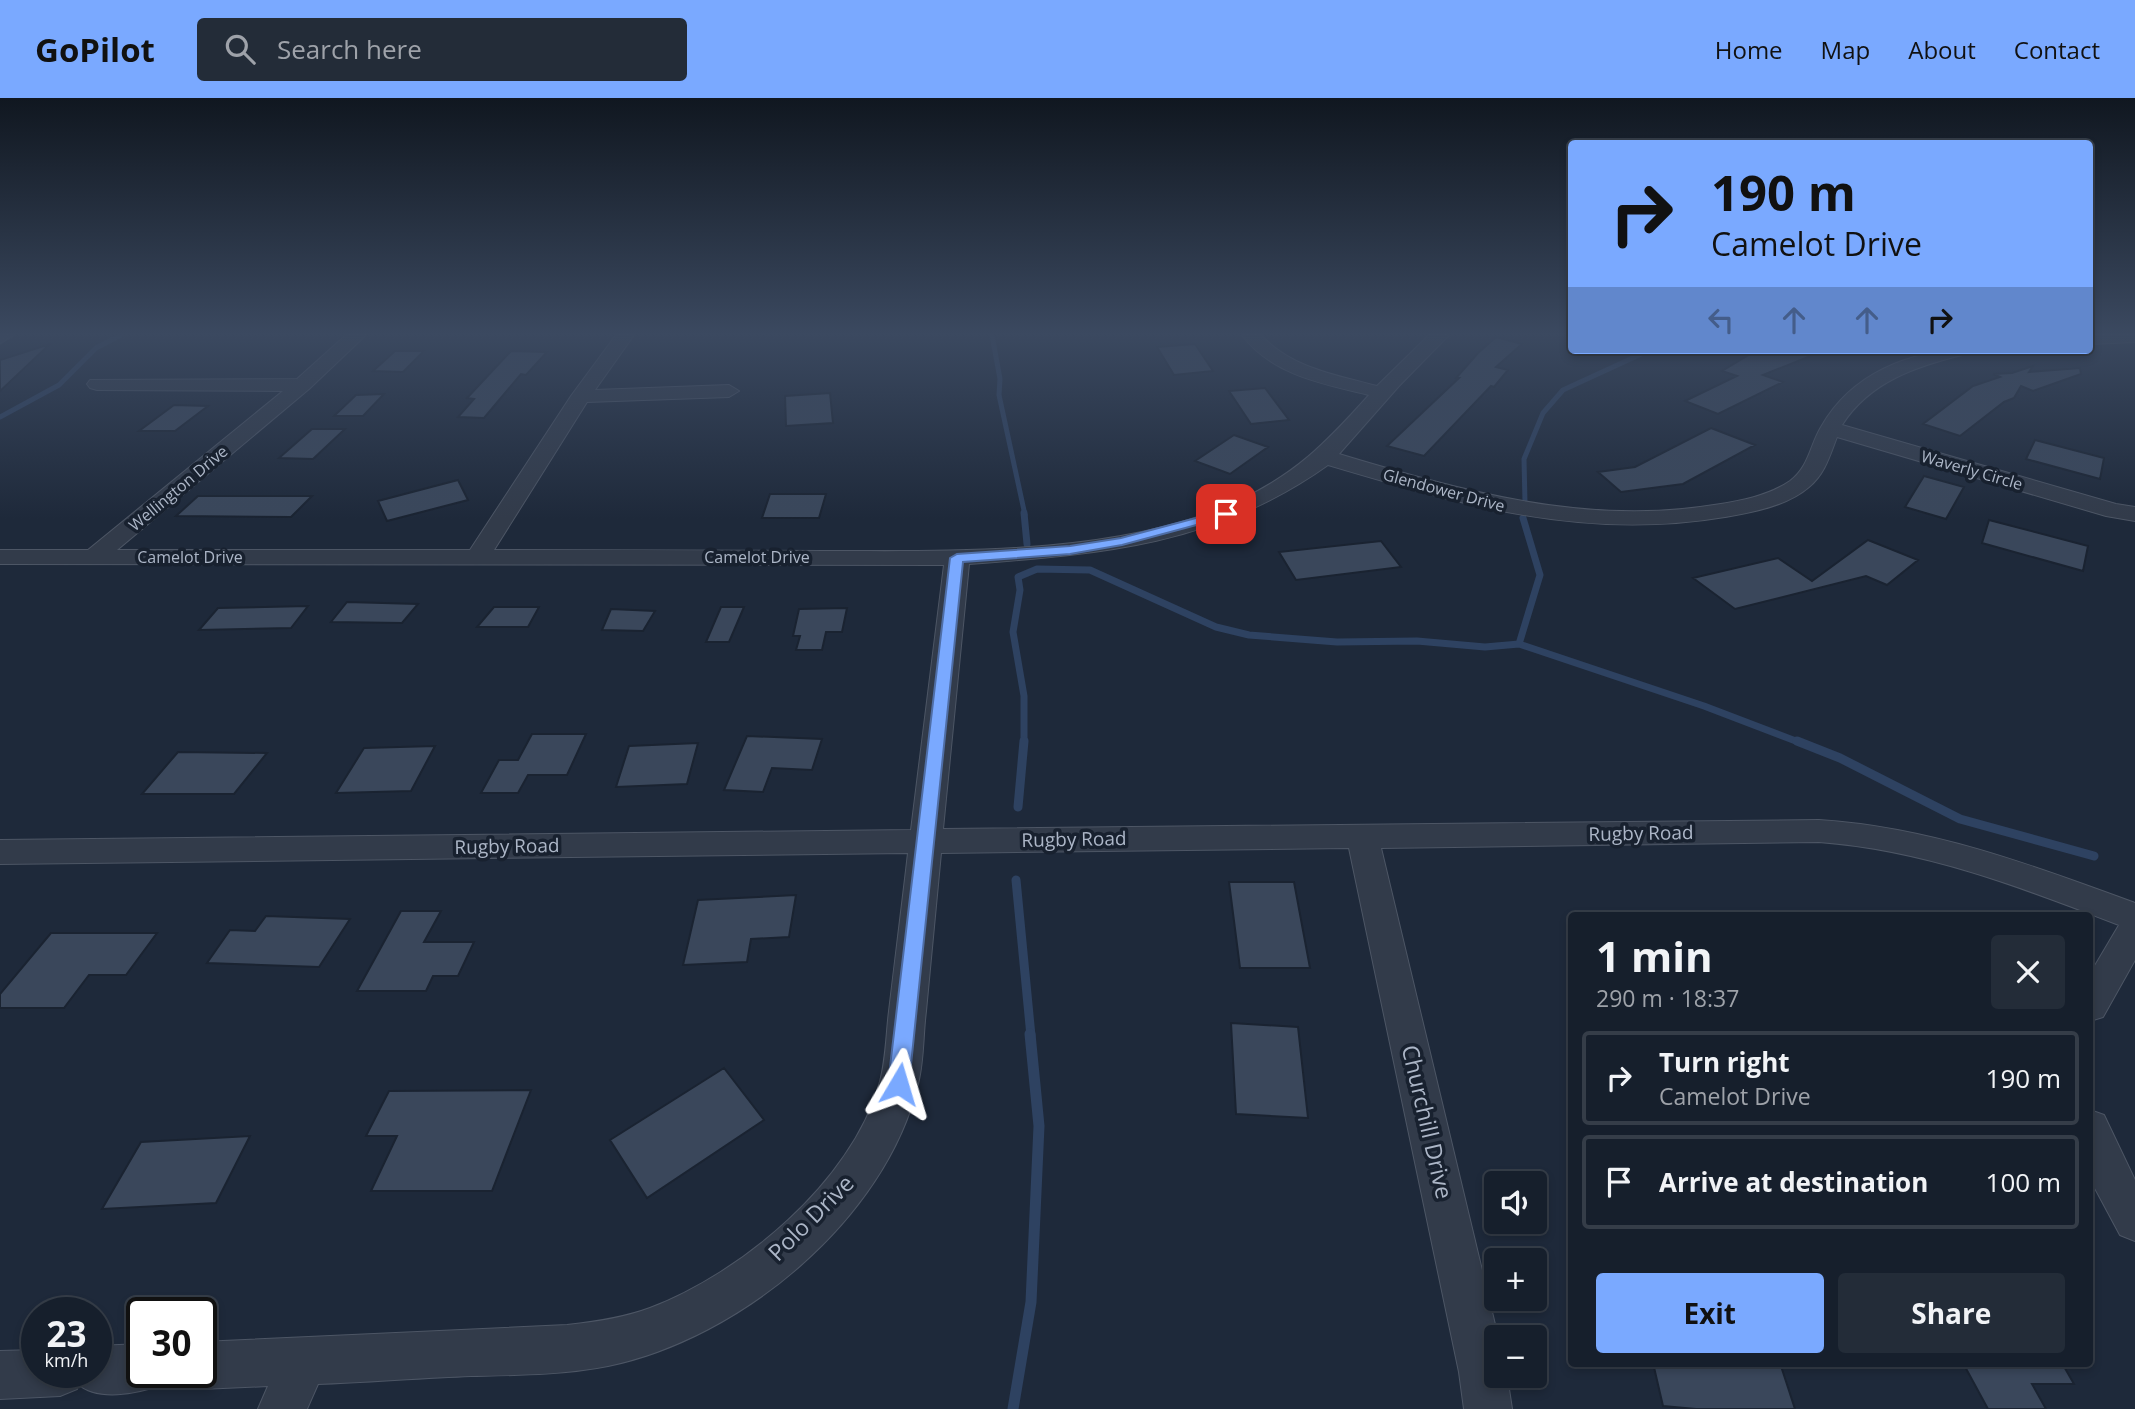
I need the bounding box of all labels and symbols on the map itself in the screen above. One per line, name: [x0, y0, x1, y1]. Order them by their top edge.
street label: Wellington Drive: [124, 440, 232, 536]
street label: Waverly Circle: [1919, 445, 2025, 495]
street label: Glendower Drive: [1381, 463, 1507, 517]
pin: [1196, 484, 1256, 544]
street label: Camelot Drive: [137, 546, 243, 568]
street label: Camelot Drive: [704, 546, 810, 568]
street label: Rugby Road: [1588, 819, 1694, 847]
street label: Rugby Road: [1021, 825, 1127, 853]
street label: Rugby Road: [454, 832, 560, 860]
street label: Churchill Drive: [1395, 1042, 1461, 1202]
position arrow: [862, 1047, 936, 1121]
street label: Polo Drive: [760, 1167, 860, 1267]
speed limit sign: 30: [126, 1297, 217, 1388]

